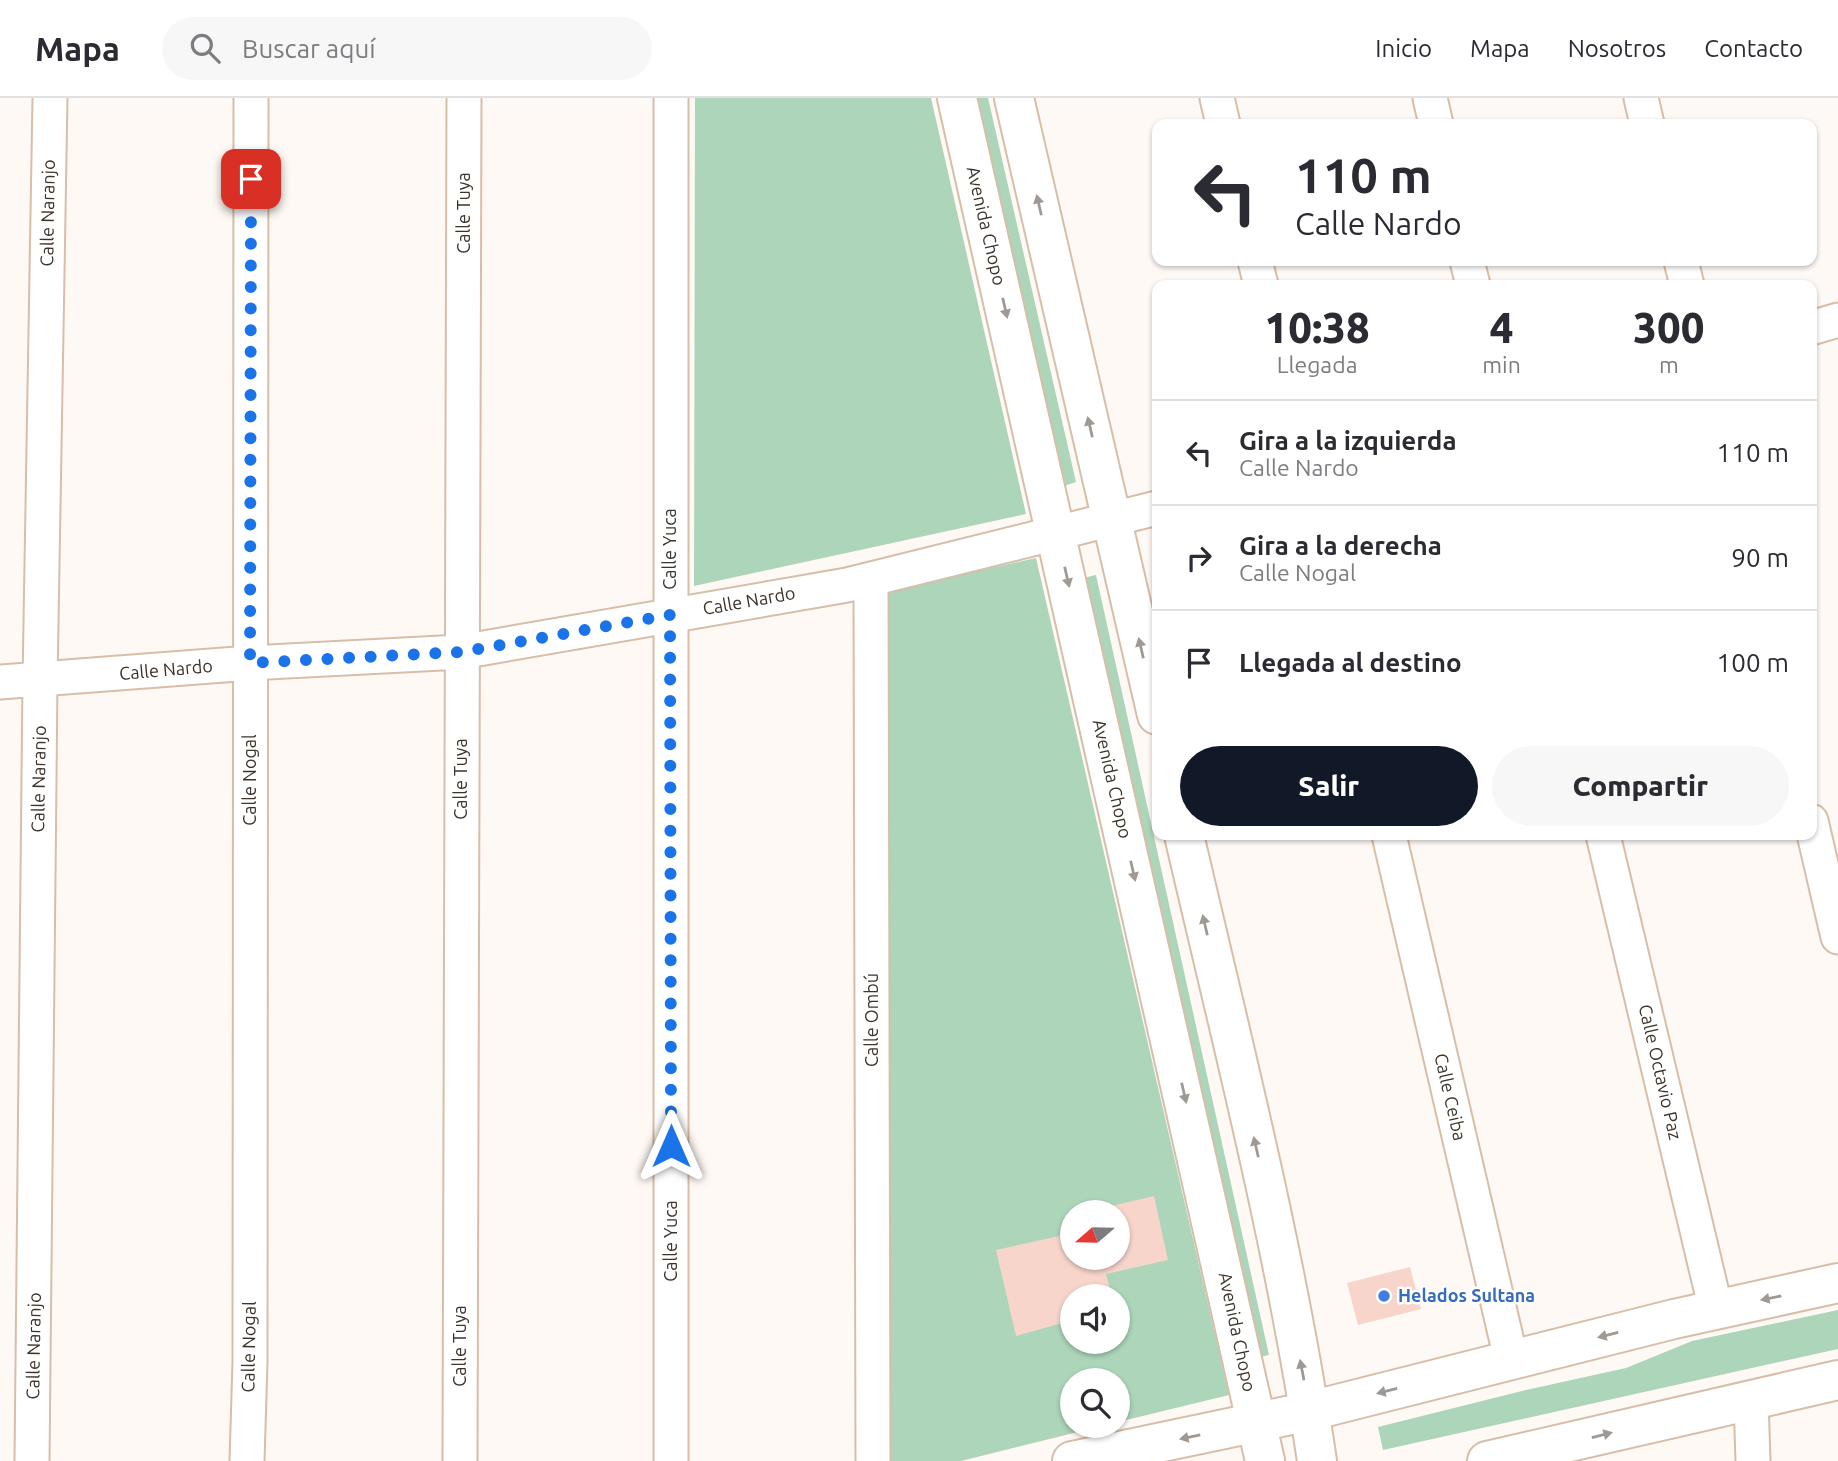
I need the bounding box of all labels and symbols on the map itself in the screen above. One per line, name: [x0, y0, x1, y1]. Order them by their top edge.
pin: [221, 149, 281, 209]
street label: Calle Naranjo: [36, 159, 58, 267]
street label: Avenida Chopo: [964, 164, 1010, 287]
street label: Calle Tuya: [453, 172, 473, 254]
one-way arrow: [1033, 194, 1044, 216]
one-way arrow: [1000, 297, 1011, 319]
one-way arrow: [1084, 415, 1095, 437]
street label: Calle Yuca: [659, 508, 679, 590]
one-way arrow: [1061, 566, 1072, 588]
street label: Calle Nardo: [701, 582, 797, 618]
one-way arrow: [1136, 637, 1147, 659]
street label: Calle Nardo: [118, 655, 213, 683]
street label: Avenida Chopo: [1090, 717, 1136, 840]
street label: Calle Naranjo: [27, 725, 49, 833]
street label: Calle Nogal: [239, 734, 259, 826]
street label: Calle Tuya: [450, 738, 470, 820]
one-way arrow: [1128, 860, 1139, 882]
one-way arrow: [1200, 914, 1211, 936]
street label: Calle Ombú: [861, 973, 881, 1067]
street label: Calle Octavio Paz: [1636, 1002, 1686, 1141]
street label: Calle Ceiba: [1431, 1051, 1471, 1142]
one-way arrow: [1178, 1082, 1189, 1104]
position arrow: [634, 1109, 708, 1183]
one-way arrow: [1251, 1136, 1262, 1158]
street label: Calle Yuca: [660, 1200, 680, 1282]
north arrow: [1060, 1200, 1130, 1270]
street label: Avenida Chopo: [1216, 1270, 1260, 1393]
place label: Helados Sultana: [1398, 1285, 1535, 1305]
marker: Helados Sultana: [1376, 1288, 1392, 1304]
street label: Calle Naranjo: [22, 1292, 44, 1400]
one-way arrow: [1760, 1292, 1782, 1303]
street label: Calle Nogal: [237, 1301, 259, 1393]
street label: Calle Tuya: [449, 1305, 469, 1387]
one-way arrow: [1597, 1330, 1619, 1341]
one-way arrow: [1296, 1359, 1307, 1381]
one-way arrow: [1376, 1386, 1398, 1397]
one-way arrow: [1591, 1430, 1613, 1441]
one-way arrow: [1179, 1431, 1201, 1442]

